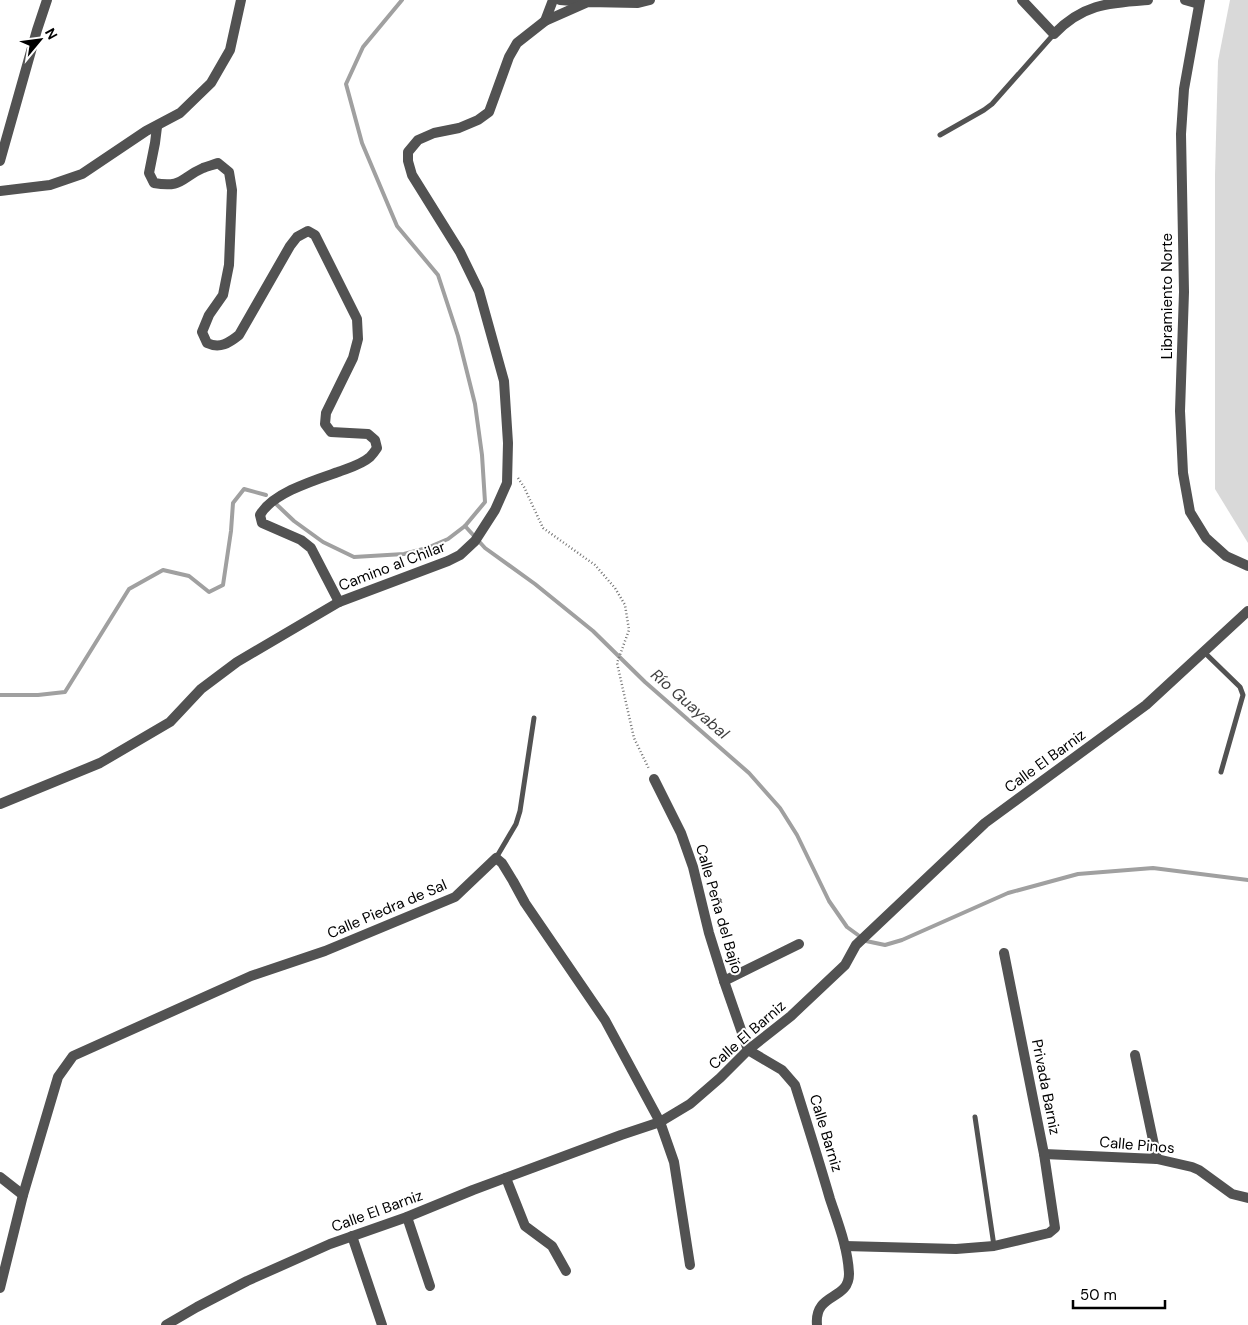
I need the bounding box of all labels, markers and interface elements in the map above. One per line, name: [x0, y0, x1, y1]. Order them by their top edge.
north arrow: [15, 15, 65, 65]
text: N: [41, 25, 62, 43]
street label: Libramiento Norte: [1157, 233, 1177, 359]
street label: Camino al Chilar: [336, 536, 449, 596]
water label: Río Guayabal: [647, 664, 734, 744]
street label: Calle El Barniz: [1000, 725, 1090, 797]
street label: Calle Peña del Bajío: [691, 842, 747, 976]
street label: Calle Piedra de Sal: [324, 875, 450, 943]
street label: Calle El Barniz: [704, 996, 790, 1074]
street label: Privada Barniz: [1027, 1038, 1065, 1137]
street label: Calle Barniz: [805, 1092, 847, 1174]
street label: Calle Pinos: [1099, 1132, 1175, 1158]
street label: Calle El Barniz: [329, 1185, 426, 1237]
scale bar: [1073, 1278, 1166, 1310]
text: 50 m: [1080, 1285, 1117, 1305]

